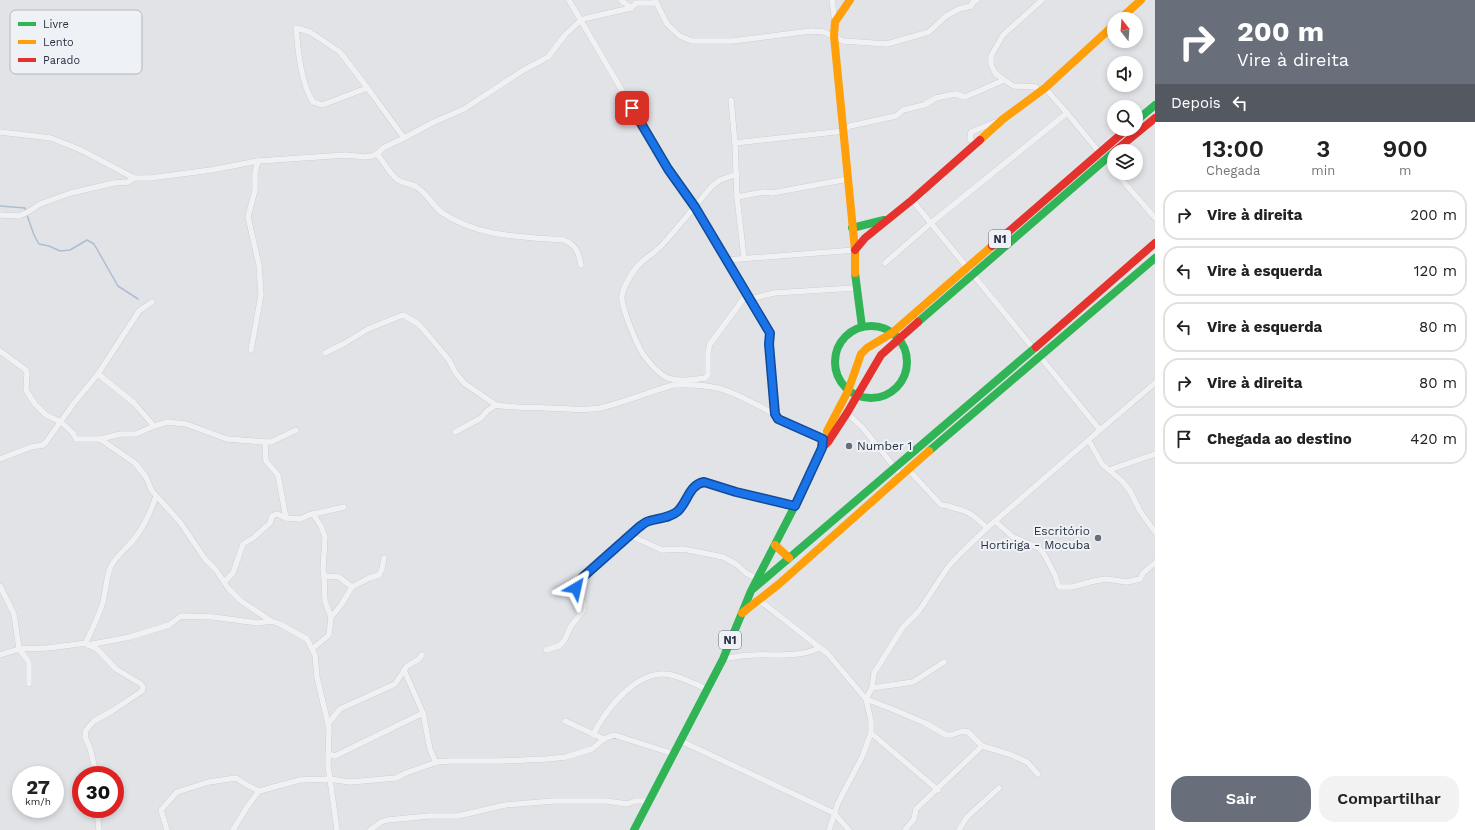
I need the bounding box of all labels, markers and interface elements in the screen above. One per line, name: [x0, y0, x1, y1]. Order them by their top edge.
legend: [10, 10, 142, 74]
north arrow: [1107, 12, 1143, 48]
map controls: [1107, 12, 1143, 180]
text: 200 m: [1237, 15, 1324, 48]
icon: right: [1171, 16, 1223, 68]
text: Livre: [43, 18, 69, 31]
text: Lento: [43, 36, 74, 49]
text: Vire à direita: [1237, 49, 1349, 70]
text: Parado: [43, 54, 80, 67]
button: sound: [1107, 56, 1143, 92]
pin: [615, 91, 649, 125]
icon: left: [1229, 92, 1251, 114]
text: Depois: [1171, 94, 1221, 112]
icon: arrive: [621, 97, 643, 119]
button: search: [1107, 100, 1143, 136]
text: 13:00: [1202, 135, 1264, 163]
text: 3: [1316, 135, 1330, 163]
text: 900: [1382, 135, 1428, 163]
button: layers: [1107, 144, 1143, 180]
text: Chegada: [1206, 163, 1260, 178]
text: min: [1311, 163, 1335, 178]
text: m: [1399, 163, 1411, 178]
icon: right: [1173, 204, 1195, 226]
text: Vire à direita: [1207, 206, 1302, 224]
text: 200 m: [1410, 206, 1457, 224]
road number: N1: [989, 230, 1011, 248]
icon: left: [1173, 260, 1195, 282]
text: Vire à esquerda: [1207, 262, 1322, 280]
text: 120 m: [1414, 262, 1457, 280]
icon: left: [1173, 316, 1195, 338]
text: Vire à esquerda: [1207, 318, 1322, 336]
text: 80 m: [1419, 318, 1457, 336]
icon: right: [1173, 372, 1195, 394]
text: Vire à direita: [1207, 374, 1302, 392]
text: 80 m: [1419, 374, 1457, 392]
icon: arrive: [1173, 428, 1195, 450]
text: Chegada ao destino: [1207, 430, 1352, 448]
text: 420 m: [1410, 430, 1457, 448]
place label: Number 1: [857, 439, 912, 453]
marker: Number 1: [844, 441, 854, 451]
place label: Escritório Hortiriga - Mocuba: [980, 524, 1090, 552]
marker: Escritório Hortiriga - Mocuba: [1093, 533, 1103, 543]
position arrow: [555, 567, 597, 609]
road number: N1: [719, 631, 741, 649]
speed limit sign: 30: [72, 766, 124, 818]
text: 27: [26, 775, 50, 799]
button: Sair: [1171, 776, 1311, 822]
button: Compartilhar: [1319, 776, 1459, 822]
text: km/h: [25, 796, 51, 807]

